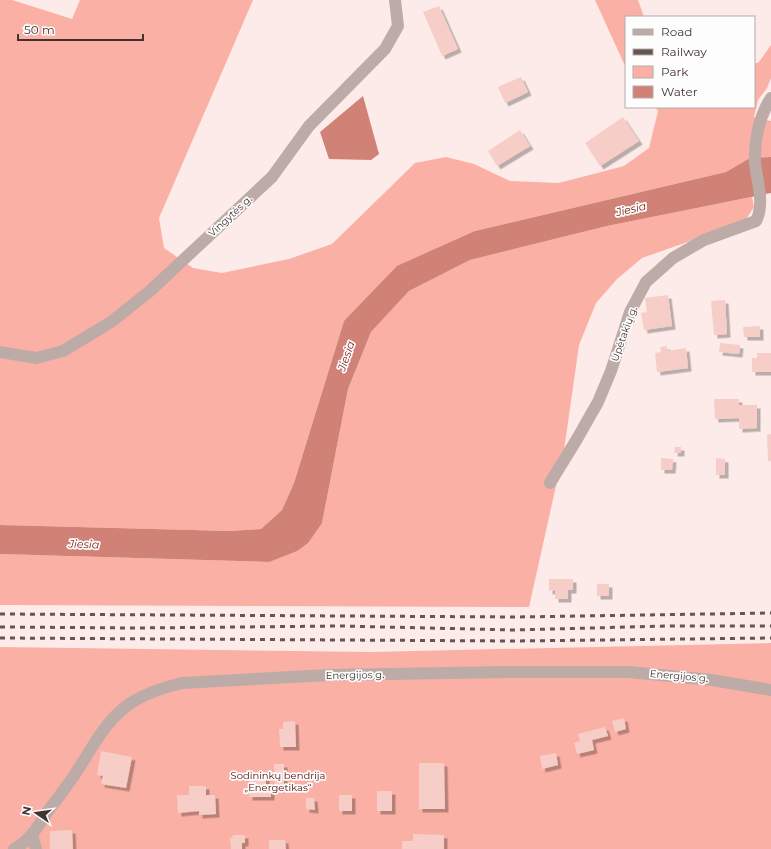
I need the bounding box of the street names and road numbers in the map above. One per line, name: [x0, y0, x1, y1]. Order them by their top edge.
street label: Vingytės g.: [205, 193, 255, 239]
street label: Upėtakių g.: [608, 305, 640, 363]
street label: Energijos g.: [649, 667, 709, 685]
street label: Energijos g.: [326, 668, 384, 682]

